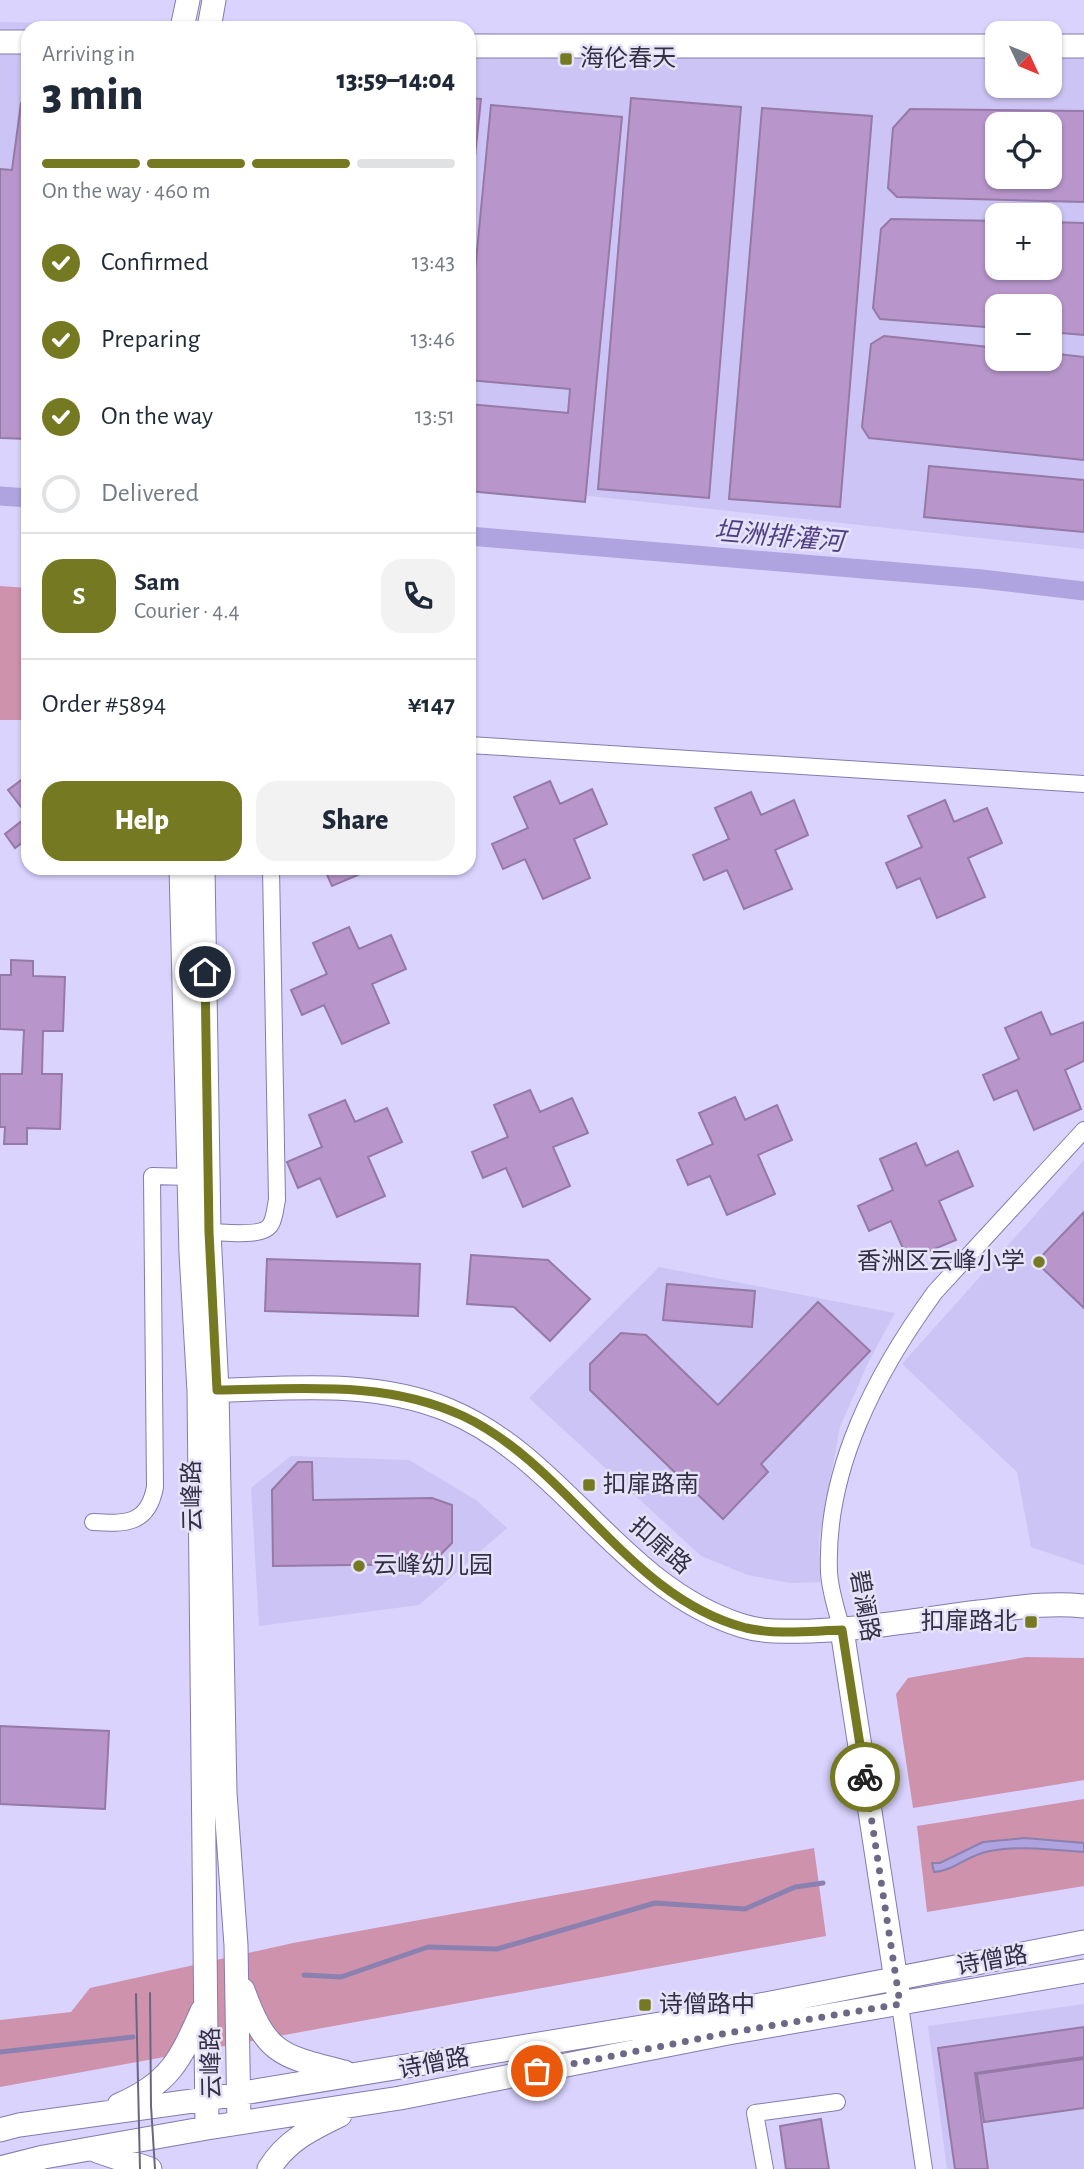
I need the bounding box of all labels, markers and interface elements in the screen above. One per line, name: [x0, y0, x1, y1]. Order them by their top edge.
north arrow: [985, 21, 1062, 98]
map controls: [985, 21, 1062, 371]
text: Arriving in: [42, 43, 135, 66]
place label: 海伦春天: [580, 45, 676, 71]
marker: 海伦春天: [558, 51, 574, 67]
text: 13:59–14:04: [336, 67, 455, 93]
text: 3 min: [42, 72, 143, 118]
button: locate: [985, 112, 1062, 189]
text: On the way · 460 m: [42, 180, 210, 203]
button: +: [985, 203, 1062, 280]
icon: check: [42, 244, 80, 282]
text: Confirmed: [101, 249, 209, 275]
text: 13:43: [412, 251, 455, 274]
button: −: [985, 294, 1062, 371]
icon: check: [42, 321, 80, 359]
text: Preparing: [101, 326, 200, 352]
text: 13:46: [410, 328, 455, 351]
icon: check: [42, 398, 80, 436]
text: On the way: [101, 403, 213, 429]
text: 13:51: [415, 405, 455, 428]
text: Delivered: [101, 480, 199, 506]
water label: 坦洲排灌河: [713, 517, 850, 556]
button: phone: [381, 559, 455, 633]
text: Sam: [134, 569, 180, 595]
text: S: [73, 583, 85, 609]
text: Courier · 4.4: [134, 600, 240, 623]
text: Order #5894: [42, 691, 166, 717]
text: ¥147: [408, 691, 455, 717]
button: Help: [42, 781, 242, 861]
button: Share: [256, 781, 455, 861]
pin: [175, 942, 235, 1002]
icon: home: [186, 953, 224, 991]
place label: 香洲区云峰小学: [857, 1248, 1025, 1274]
marker: 香洲区云峰小学: [1031, 1254, 1047, 1270]
street label: 云峰路: [178, 1460, 206, 1532]
place label: 扣扉路南: [603, 1471, 699, 1497]
marker: 扣扉路南: [581, 1477, 597, 1493]
street label: 扣扉路: [625, 1512, 696, 1579]
place label: 云峰幼儿园: [373, 1552, 493, 1578]
marker: 云峰幼儿园: [351, 1558, 367, 1574]
street label: 碧澜路: [846, 1568, 884, 1644]
place label: 扣扉路北: [921, 1608, 1017, 1634]
marker: 扣扉路北: [1023, 1614, 1039, 1630]
courier: [830, 1742, 900, 1812]
icon: bike: [846, 1758, 884, 1796]
street label: 诗僧路: [954, 1941, 1030, 1979]
place label: 诗僧路中: [659, 1991, 755, 2017]
marker: 诗僧路中: [637, 1997, 653, 2013]
street label: 云峰路: [197, 2027, 225, 2099]
pin: [507, 2041, 567, 2101]
street label: 诗僧路: [396, 2043, 472, 2083]
icon: bag: [518, 2052, 556, 2090]

